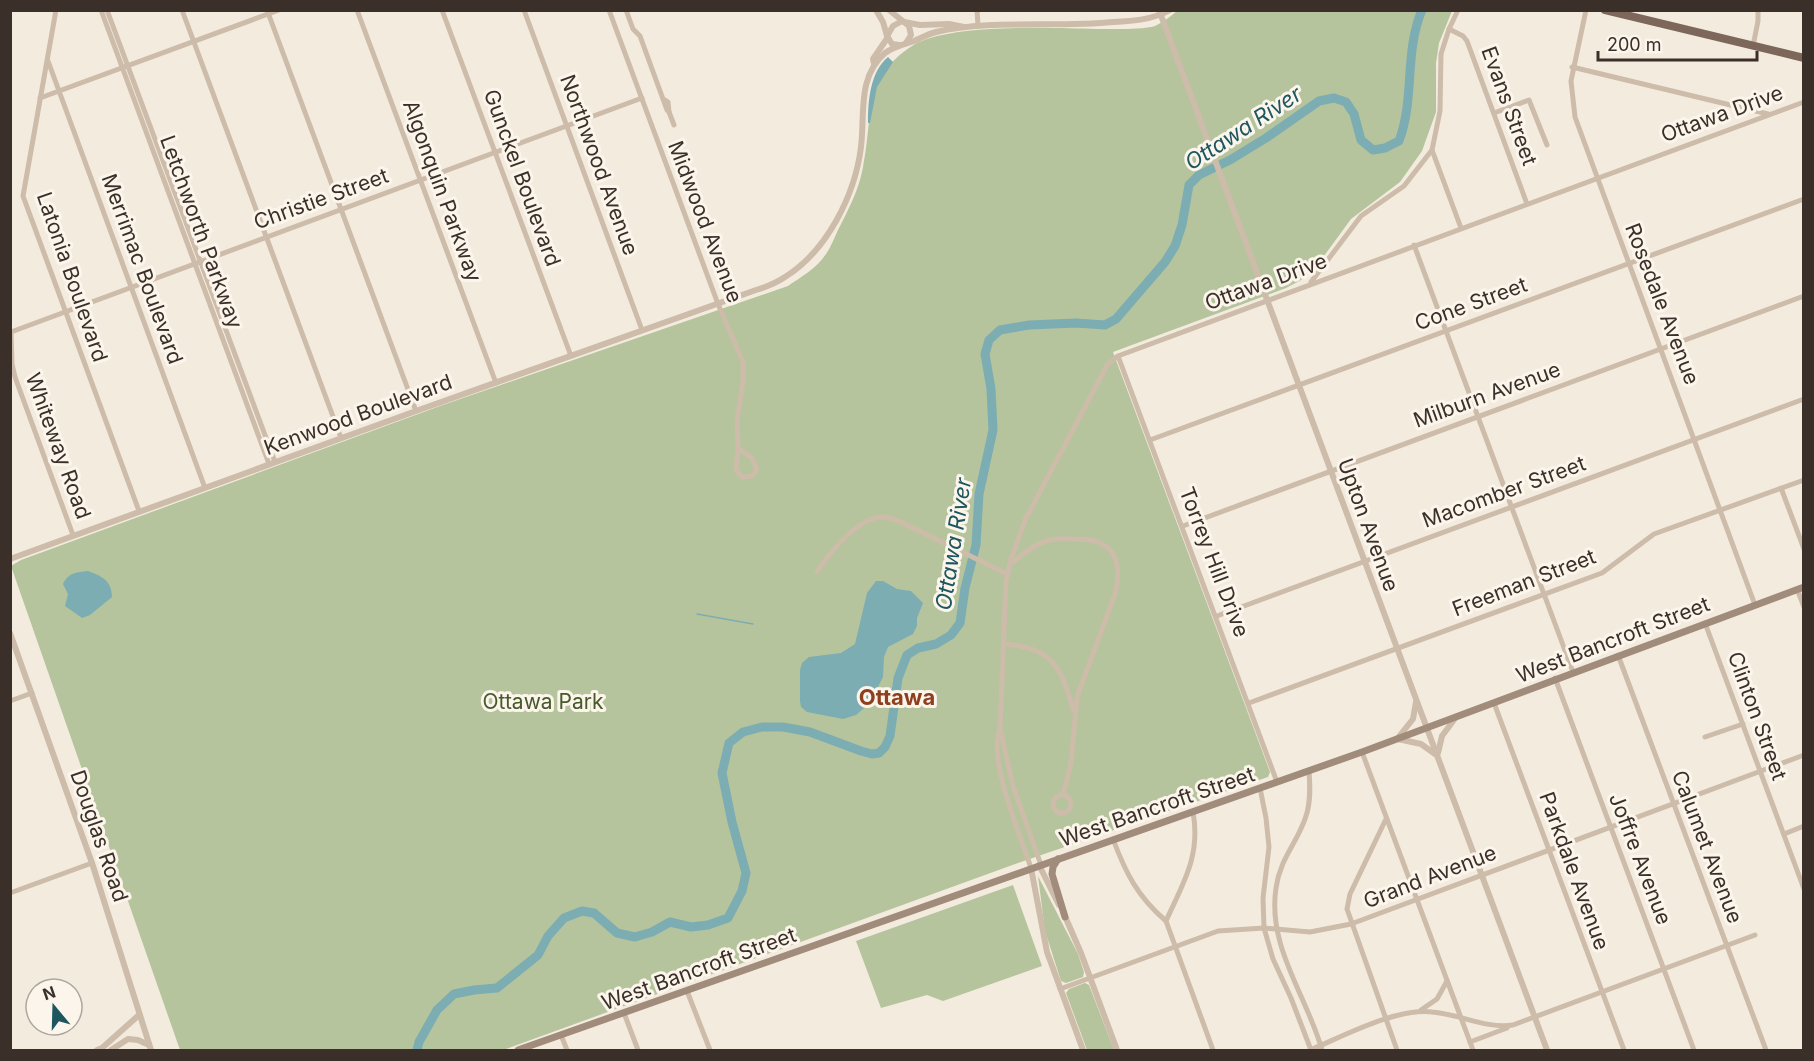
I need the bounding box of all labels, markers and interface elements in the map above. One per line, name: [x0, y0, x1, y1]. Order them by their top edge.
scale bar: [1598, 24, 1757, 62]
text: 200 m: [1607, 34, 1662, 55]
street label: Evans Street: [1476, 43, 1543, 169]
street label: Northwood Avenue: [555, 71, 644, 259]
water label: Ottawa River: [1180, 80, 1307, 175]
street label: Ottawa Drive: [1657, 80, 1786, 147]
street label: Gunckel Boulevard: [479, 86, 566, 270]
street label: Algonquin Parkway: [398, 97, 487, 285]
street label: Letchworth Parkway: [155, 132, 248, 332]
street label: Midwood Avenue: [663, 137, 748, 306]
street label: Christie Street: [250, 163, 392, 234]
street label: Merrimac Boulevard: [96, 170, 188, 367]
street label: Latonia Boulevard: [32, 189, 113, 365]
street label: Rosedale Avenue: [1620, 220, 1705, 388]
street label: Ottawa Drive: [1201, 248, 1330, 315]
street label: Cone Street: [1411, 272, 1531, 335]
street label: Milburn Avenue: [1410, 356, 1564, 433]
street label: Whiteway Road: [20, 369, 97, 522]
street label: Kenwood Boulevard: [260, 369, 455, 460]
street label: Macomber Street: [1419, 450, 1589, 533]
street label: Upton Avenue: [1333, 455, 1404, 595]
water label: Ottawa River: [930, 475, 976, 612]
street label: Torrey Hill Drive: [1174, 483, 1255, 640]
street label: Freeman Street: [1449, 544, 1599, 621]
street label: West Bancroft Street: [1513, 591, 1713, 688]
street label: Clinton Street: [1723, 648, 1792, 784]
district label: Ottawa: [859, 684, 935, 710]
park label: Ottawa Park: [482, 689, 604, 714]
street label: West Bancroft Street: [1056, 761, 1258, 852]
street label: Douglas Road: [65, 767, 134, 905]
street label: Calumet Avenue: [1667, 767, 1748, 927]
street label: Parkdale Avenue: [1534, 788, 1615, 953]
street label: Joffre Avenue: [1604, 790, 1677, 928]
street label: Grand Avenue: [1360, 840, 1500, 913]
street label: West Bancroft Street: [598, 922, 799, 1015]
north arrow: [24, 977, 84, 1037]
text: N: [40, 981, 58, 1004]

